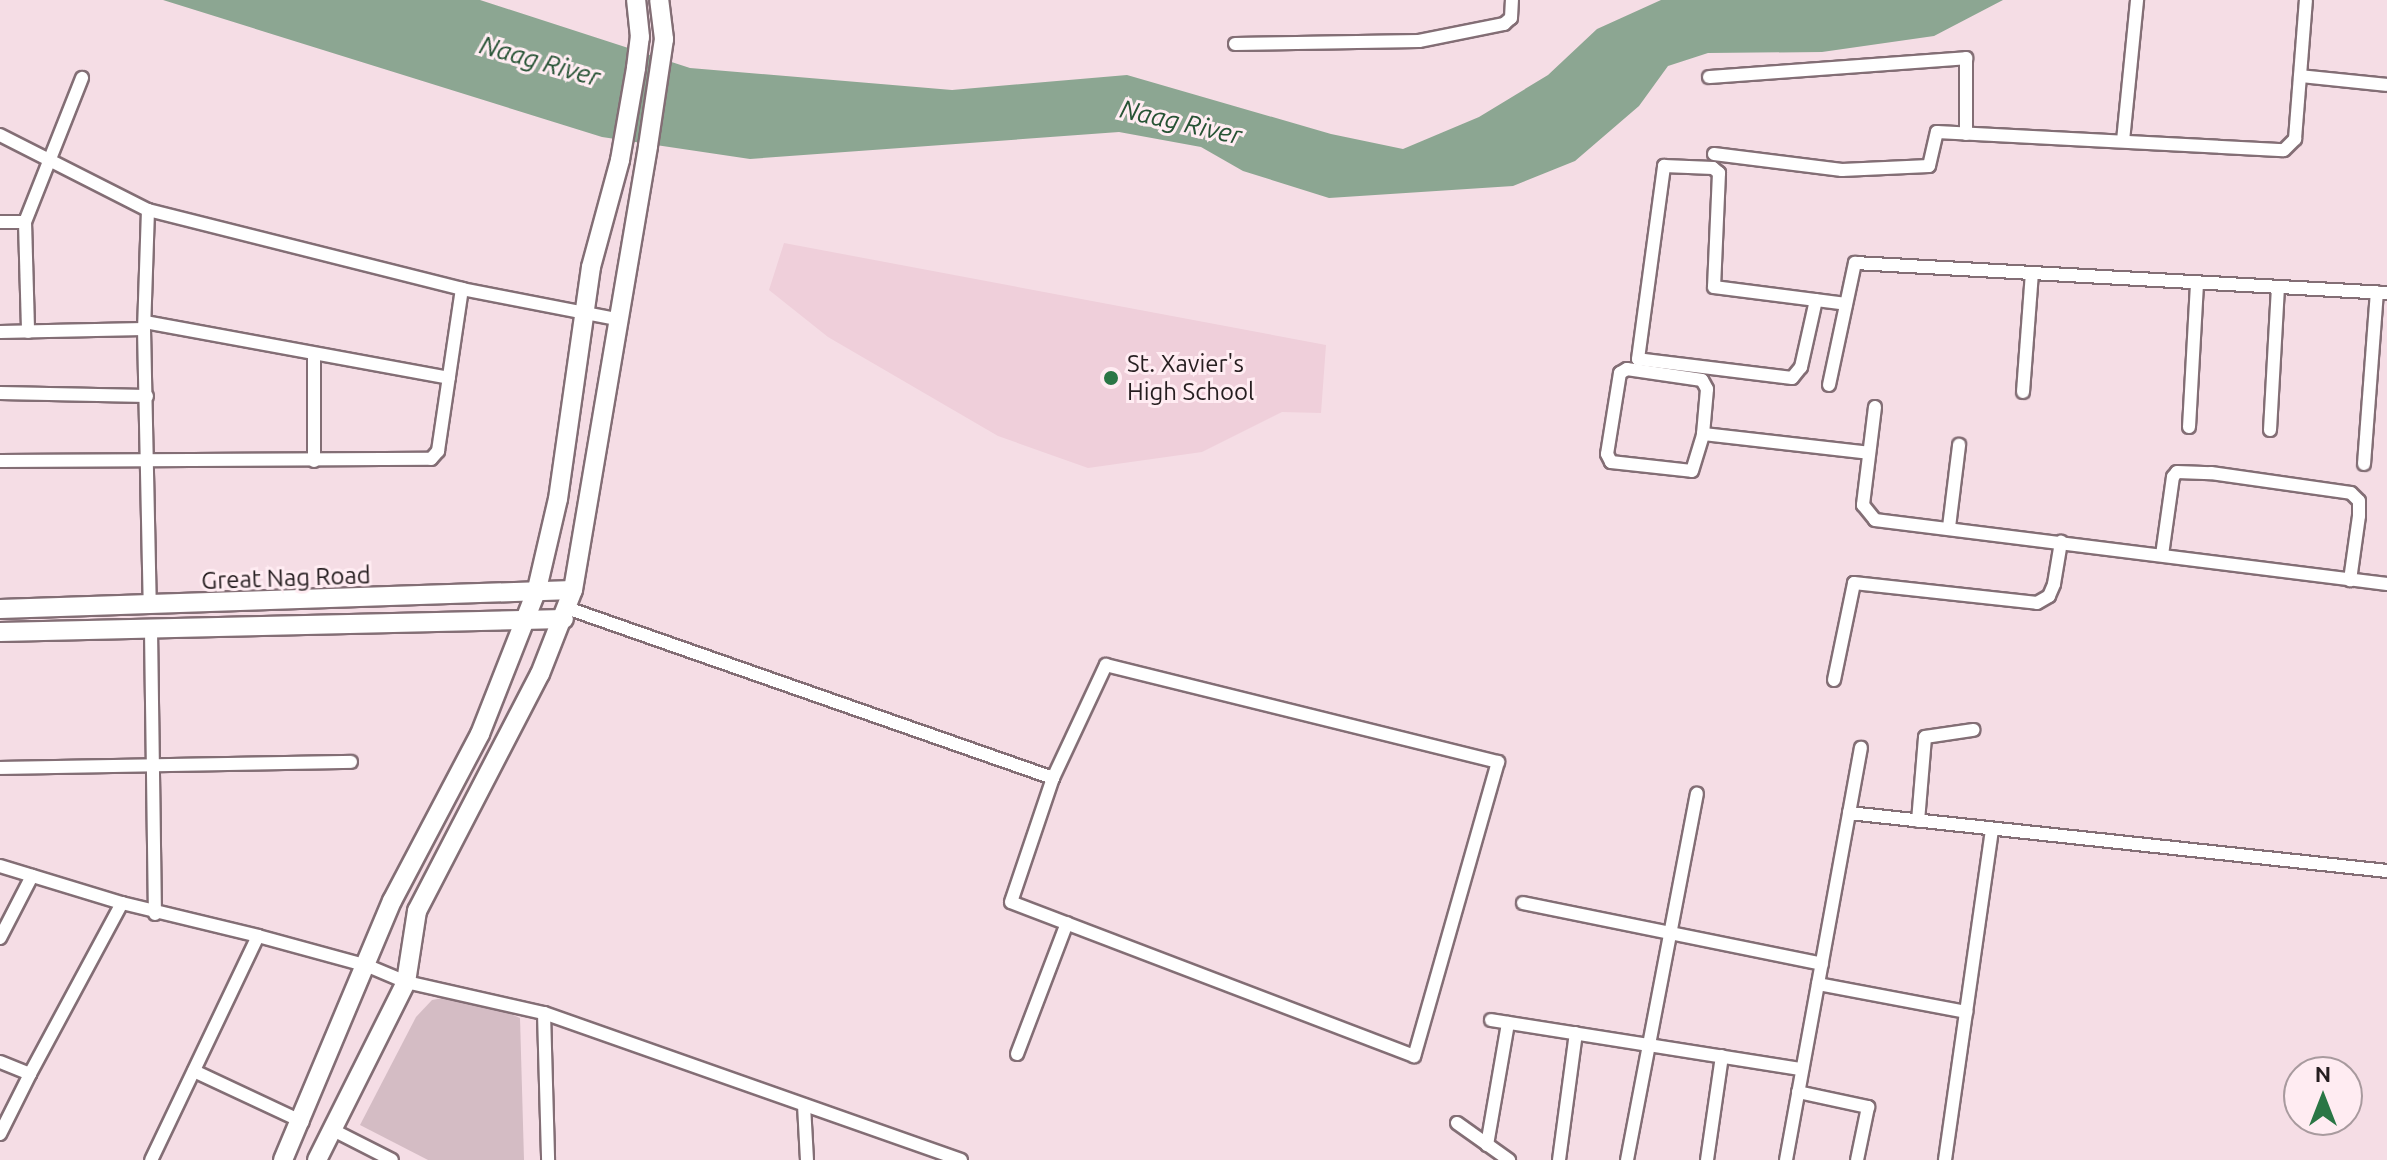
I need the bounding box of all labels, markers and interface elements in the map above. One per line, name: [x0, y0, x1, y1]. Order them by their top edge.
water label: Naag River: [476, 29, 604, 93]
water label: Naag River: [1117, 93, 1245, 151]
place label: St. Xavier's High School: [1127, 350, 1254, 406]
marker: St. Xavier's High School: [1102, 369, 1120, 387]
street label: Great Nag Road: [201, 561, 371, 595]
north arrow: [2283, 1056, 2363, 1136]
text: N: [2315, 1061, 2331, 1086]

